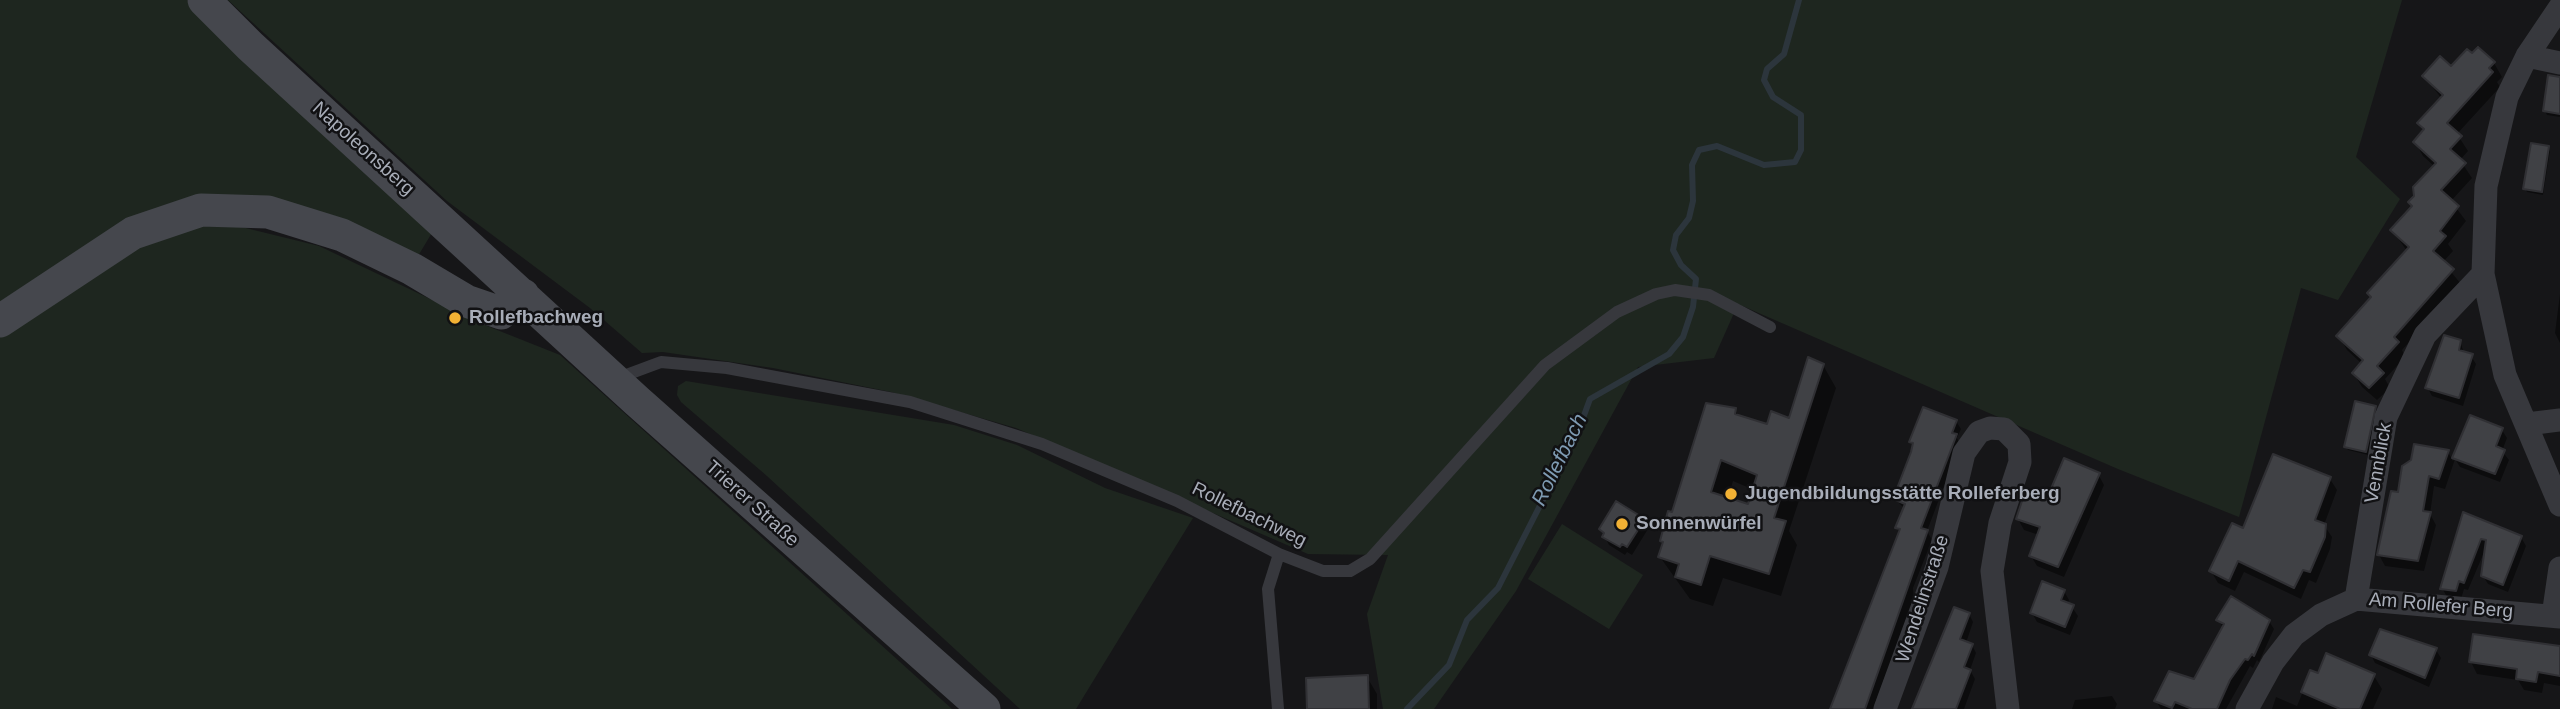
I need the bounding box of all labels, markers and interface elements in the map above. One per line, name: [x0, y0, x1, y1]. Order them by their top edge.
street label: Napoleonsberg: [307, 97, 419, 201]
place label: Rollefbachweg: [469, 307, 603, 329]
marker: Rollefbachweg: [447, 310, 463, 326]
water label: Rollefbach: [1527, 410, 1593, 510]
street label: Vennblick: [2361, 421, 2397, 505]
street label: Trierer Straße: [701, 456, 803, 552]
street label: Rollefbachweg: [1188, 477, 1310, 553]
place label: Jugendbildungsstätte Rolleferberg: [1745, 483, 2060, 505]
marker: Jugendbildungsstätte Rolleferberg: [1723, 486, 1739, 502]
place label: Sonnenwürfel: [1636, 513, 1762, 535]
marker: Sonnenwürfel: [1614, 516, 1630, 532]
street label: Wendelinstraße: [1892, 532, 1954, 666]
street label: Am Rollefer Berg: [2368, 588, 2514, 624]

